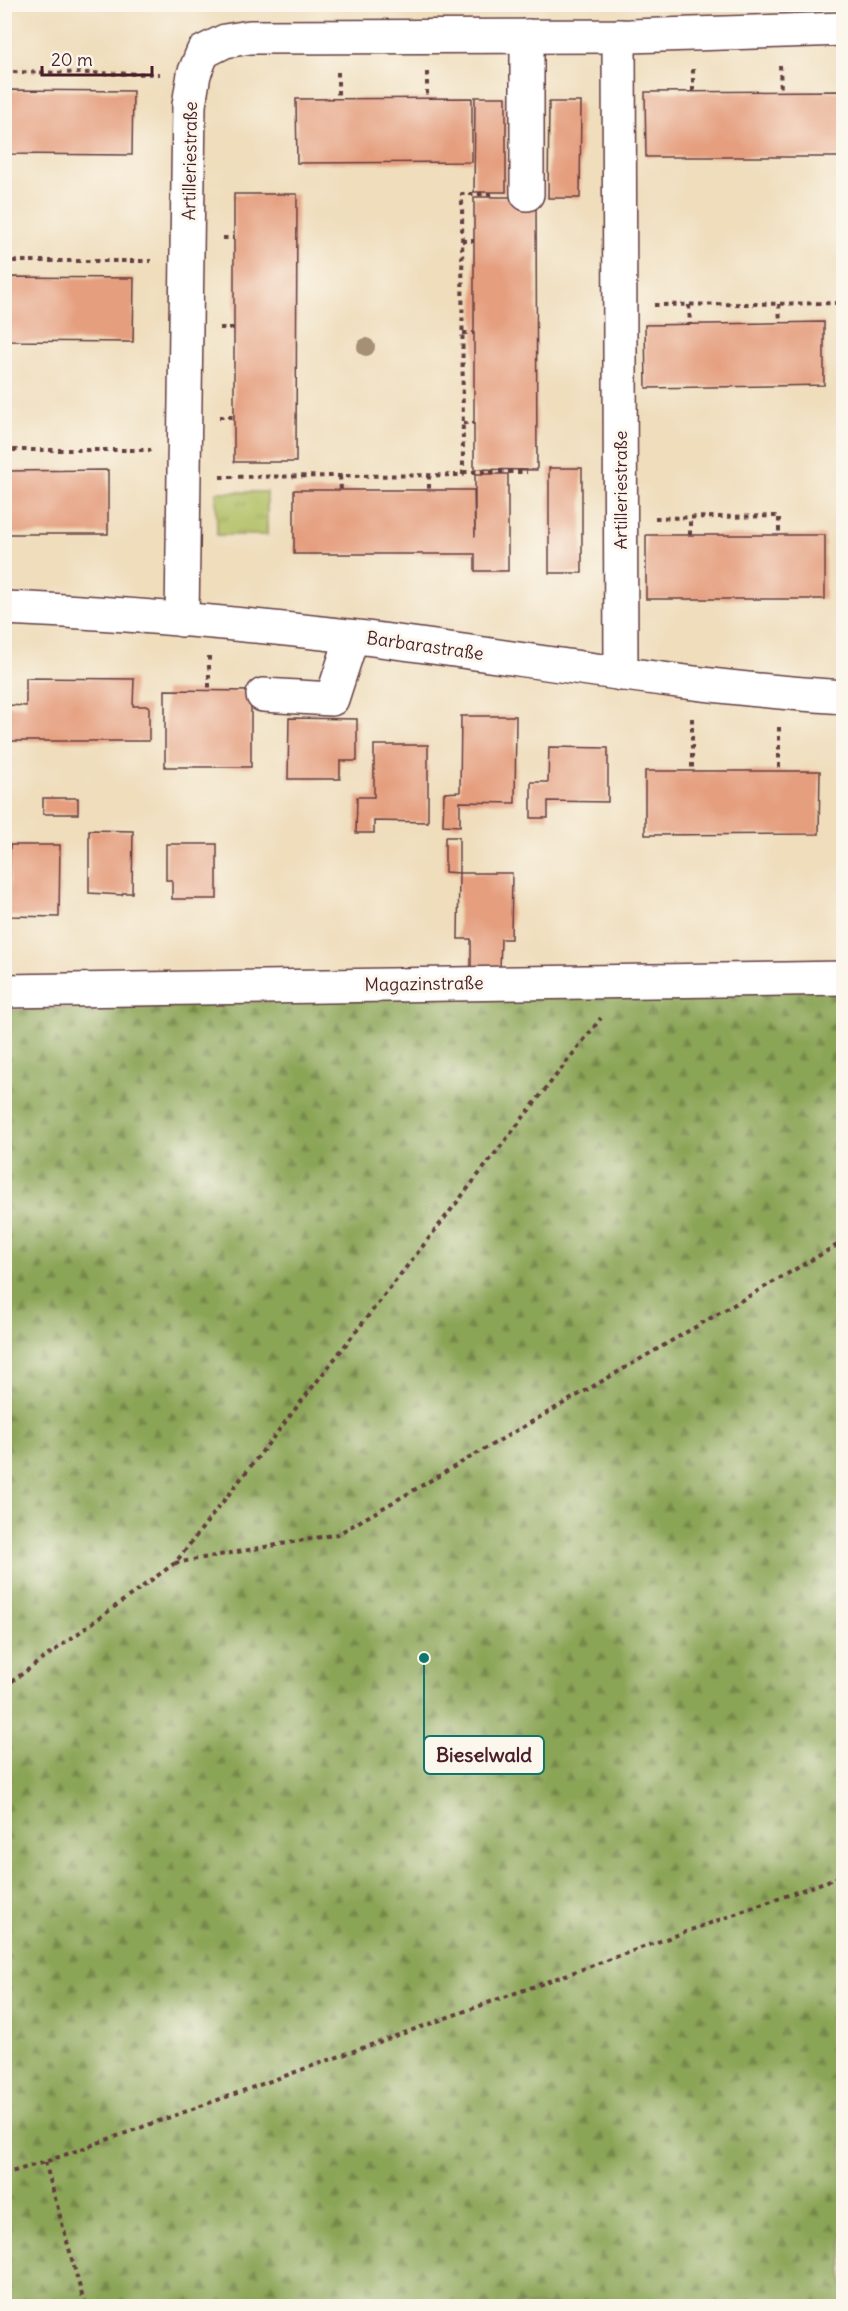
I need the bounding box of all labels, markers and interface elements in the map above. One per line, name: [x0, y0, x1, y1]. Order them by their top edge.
scale bar: [42, 39, 152, 77]
text: 20 m: [51, 48, 93, 71]
street label: Artilleriestraße: [177, 101, 202, 221]
street label: Artilleriestraße: [609, 430, 632, 550]
street label: Barbarastraße: [365, 626, 485, 665]
street label: Magazinstraße: [364, 971, 484, 996]
callout: Bieselwald: [424, 1736, 544, 1774]
text: Bieselwald: [436, 1742, 532, 1767]

